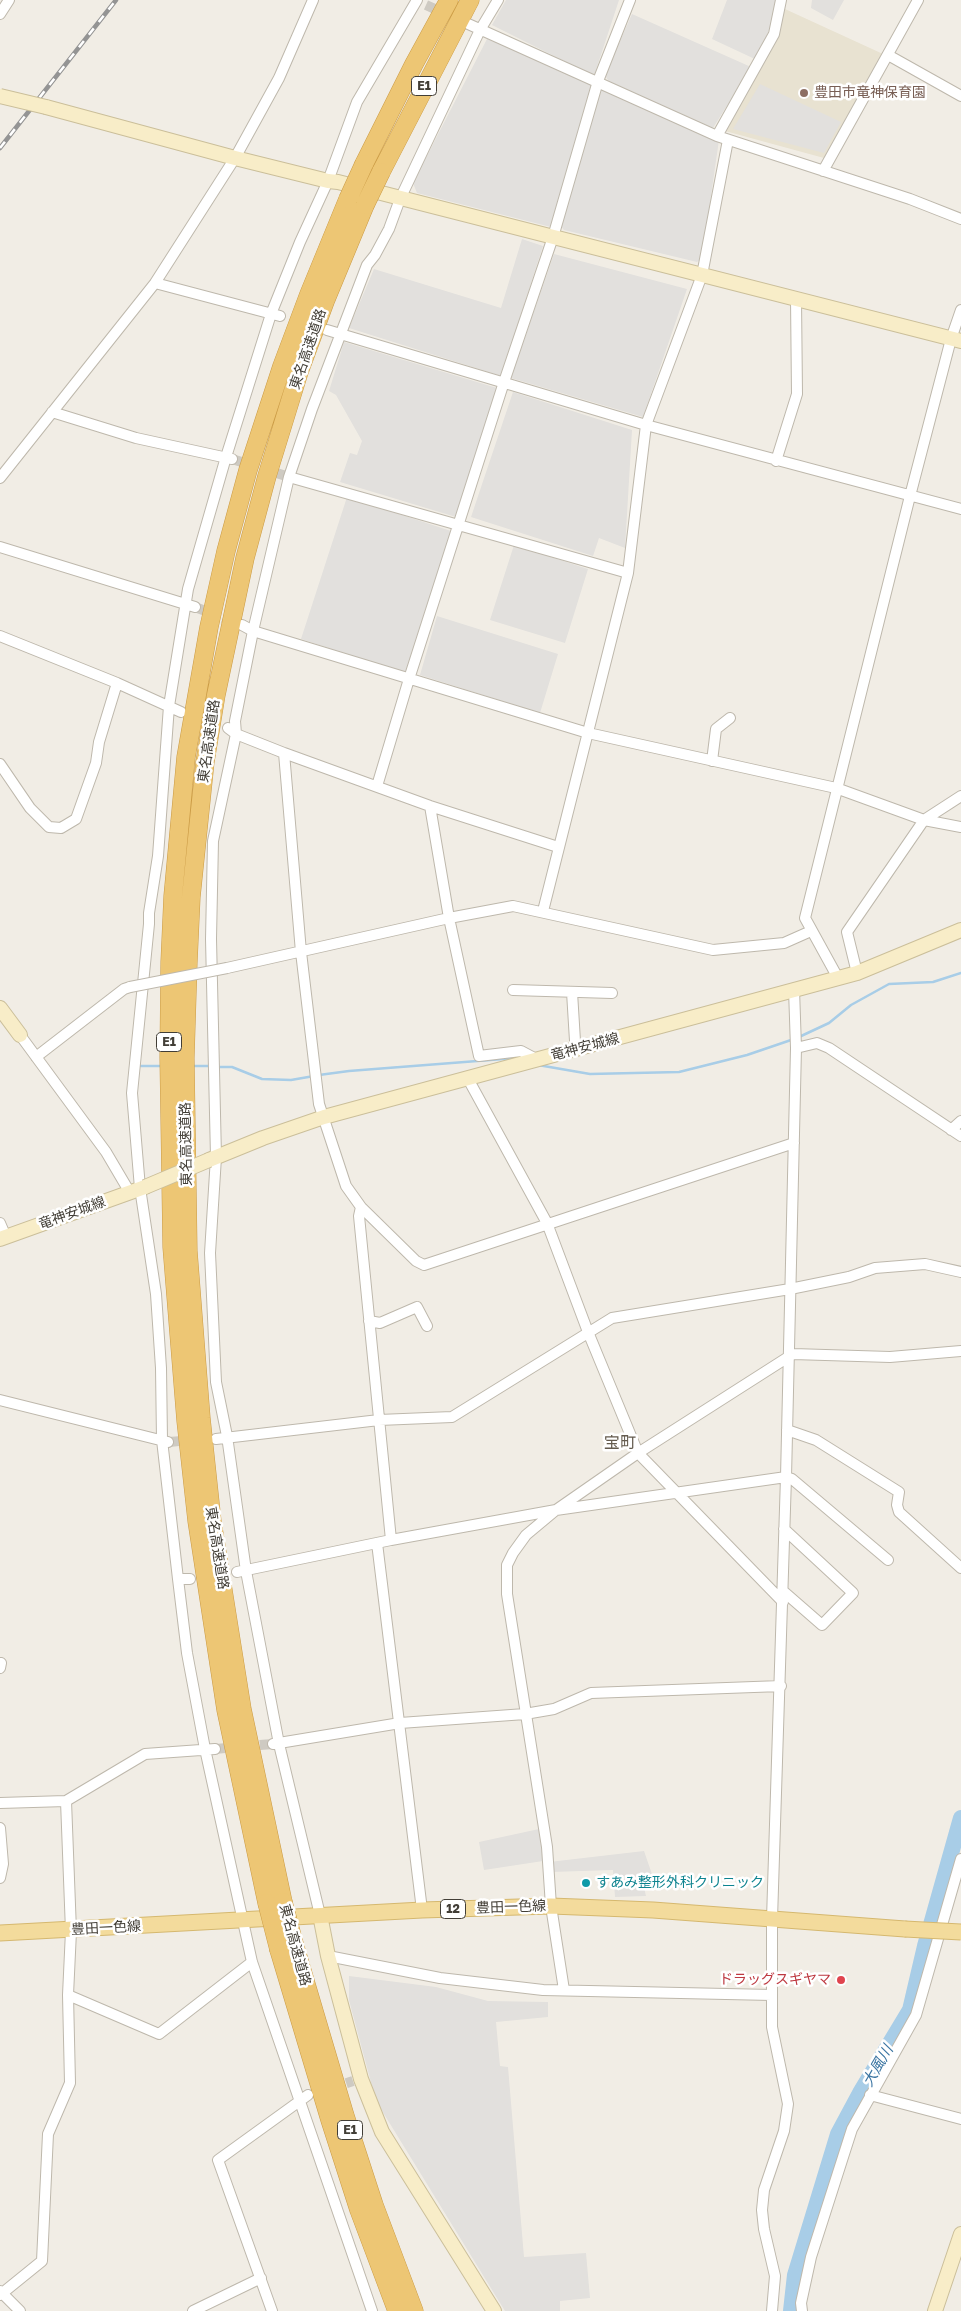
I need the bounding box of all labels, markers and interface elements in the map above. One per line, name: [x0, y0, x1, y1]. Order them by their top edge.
road number: E1: [412, 76, 436, 95]
place label: 豊田市竜神保育園: [814, 85, 926, 101]
marker: 豊田市竜神保育園: [798, 87, 810, 99]
street label: 東名高速道路: [286, 307, 330, 391]
street label: 東名高速道路: [195, 698, 223, 784]
street label: 竜神安城線: [549, 1030, 621, 1064]
road number: E1: [156, 1032, 182, 1052]
street label: 東名高速道路: [177, 1102, 195, 1186]
street label: 竜神安城線: [36, 1193, 108, 1233]
district label: 宝町: [604, 1433, 636, 1453]
street label: 東名高速道路: [202, 1505, 232, 1591]
place label: すあみ整形外科クリニック: [596, 1875, 764, 1891]
marker: すあみ整形外科クリニック: [580, 1877, 592, 1889]
street label: 豊田一色線: [476, 1897, 546, 1917]
road number: 12: [440, 1900, 466, 1918]
street label: 東名高速道路: [276, 1902, 314, 1988]
street label: 豊田一色線: [71, 1918, 141, 1938]
place label: ドラッグスギヤマ: [719, 1972, 831, 1988]
marker: ドラッグスギヤマ: [835, 1974, 847, 1986]
water label: 大風川: [859, 2042, 897, 2090]
road number: E1: [338, 2120, 362, 2140]

